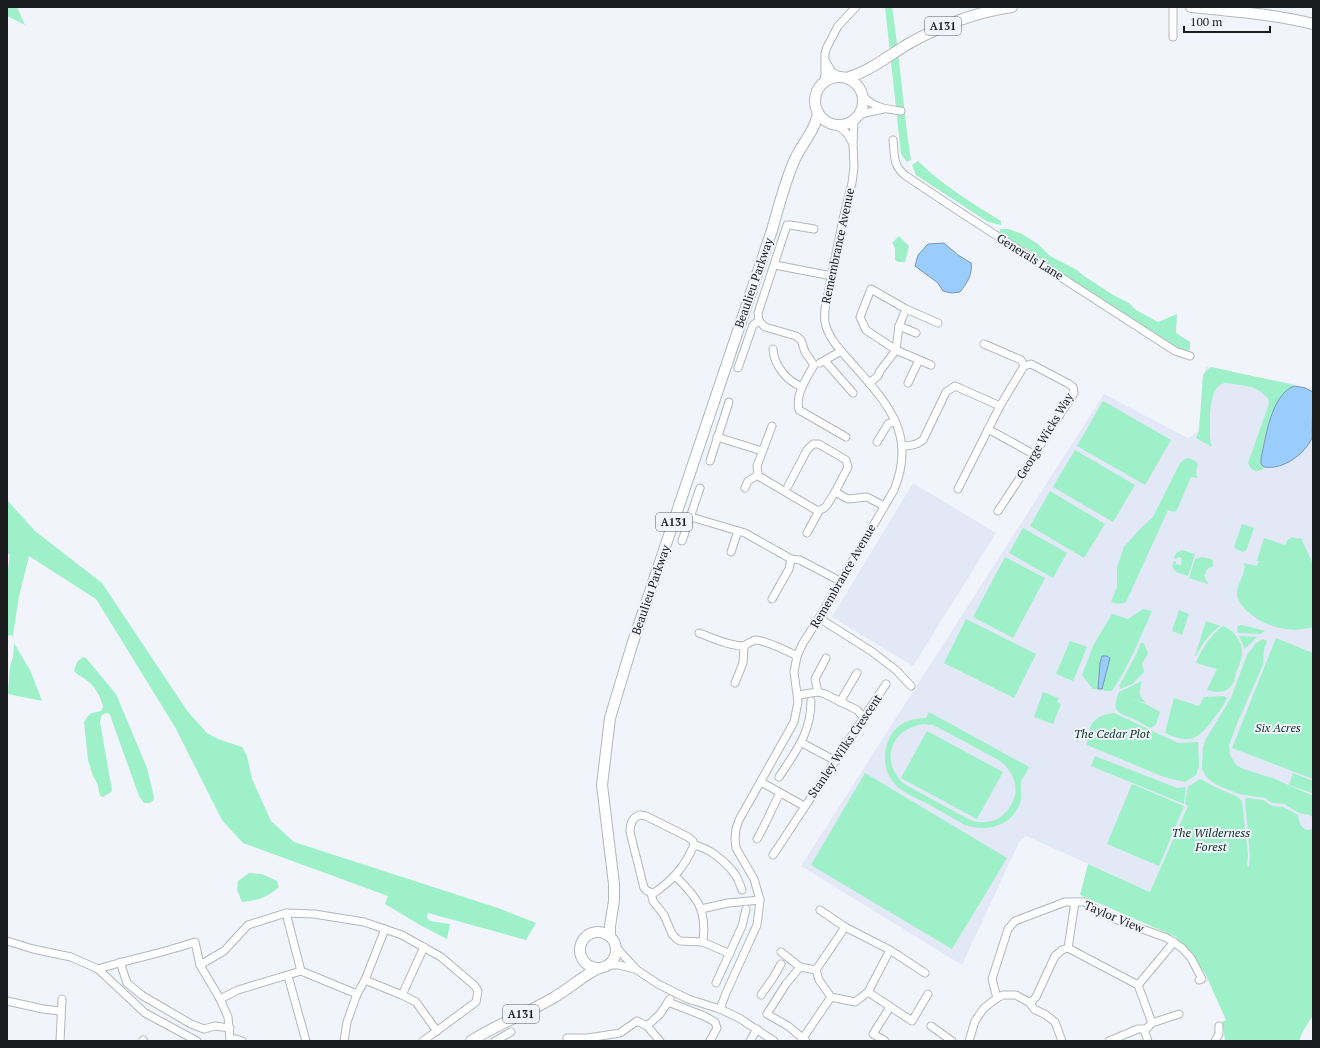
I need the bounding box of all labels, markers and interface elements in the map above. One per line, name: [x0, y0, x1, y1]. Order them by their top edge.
scale bar: [1184, 8, 1270, 34]
text: 100 m: [1190, 14, 1223, 29]
road number: A131: [925, 17, 961, 35]
street label: Remembrance Avenue: [818, 187, 857, 305]
street label: Generals Lane: [994, 230, 1066, 283]
street label: Beaulieu Parkway: [731, 235, 776, 330]
street label: George Wicks Way: [1013, 389, 1077, 482]
road number: A131: [656, 513, 692, 531]
street label: Remembrance Avenue: [807, 521, 879, 631]
street label: Beaulieu Parkway: [628, 542, 673, 637]
street label: Stanley Wilks Crescent: [804, 691, 885, 800]
park label: Six Acres: [1255, 720, 1301, 735]
park label: The Cedar Plot: [1074, 726, 1151, 741]
park label: The Wilderness Forest: [1172, 825, 1250, 854]
street label: Taylor View: [1082, 897, 1146, 936]
road number: A131: [503, 1005, 539, 1023]

